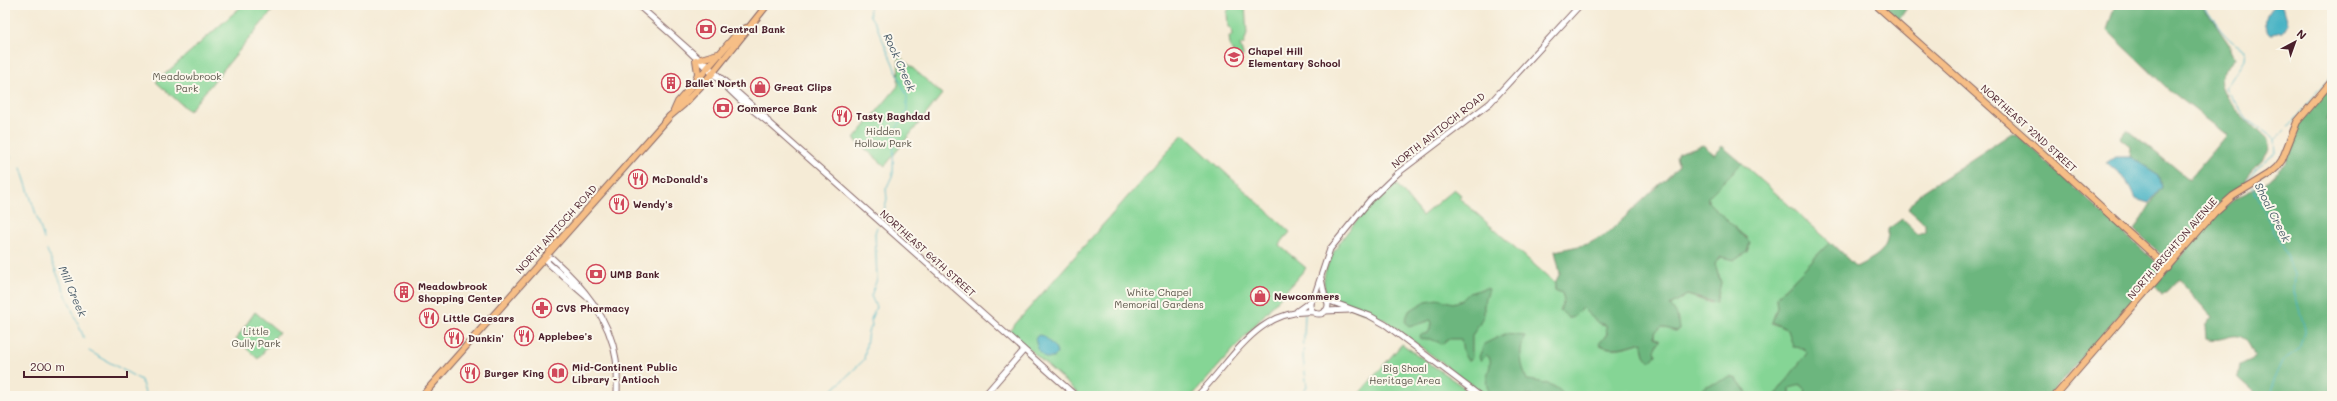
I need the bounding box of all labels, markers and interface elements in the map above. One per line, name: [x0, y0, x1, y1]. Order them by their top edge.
bank icon: Central Bank: [695, 18, 717, 40]
place label: Central Bank: [720, 22, 785, 36]
north arrow: [2275, 22, 2315, 62]
text: N: [2294, 26, 2310, 42]
water label: Rock Creek: [880, 31, 920, 94]
place label: Chapel Hill Elementary School: [1248, 44, 1341, 70]
school or university icon: Chapel Hill Elementary School: [1223, 46, 1245, 68]
park label: Meadowbrook Park: [153, 69, 221, 95]
building icon: Ballet North: [660, 72, 682, 94]
place label: Ballet North: [685, 76, 747, 90]
shop icon: Great Clips: [749, 76, 771, 98]
place label: Great Clips: [774, 80, 832, 94]
street label: NORTHEAST 72ND STREET: [1978, 81, 2080, 175]
street label: NORTH ANTIOCH ROAD: [1388, 89, 1488, 171]
bank icon: Commerce Bank: [712, 97, 734, 119]
place label: Commerce Bank: [737, 101, 817, 115]
restaurant icon: Tasty Baghdad: [831, 105, 853, 127]
place label: Tasty Baghdad: [856, 109, 931, 123]
park label: Hidden Hollow Park: [854, 124, 912, 150]
restaurant icon: McDonald's: [627, 168, 649, 190]
place label: McDonald's: [652, 172, 708, 186]
water label: Shoal Creek: [2252, 180, 2294, 244]
street label: NORTH ANTIOCH ROAD: [512, 181, 600, 277]
restaurant icon: Wendy's: [608, 193, 630, 215]
street label: NORTH BRIGHTON AVENUE: [2124, 194, 2220, 302]
place label: Wendy's: [633, 197, 673, 211]
street label: NORTHEAST 64TH STREET: [877, 206, 979, 300]
water label: Mill Creek: [56, 263, 91, 319]
bank icon: UMB Bank: [585, 263, 607, 285]
place label: UMB Bank: [610, 267, 659, 281]
place label: Meadowbrook Shopping Center: [418, 279, 502, 305]
building icon: Meadowbrook Shopping Center: [393, 281, 415, 303]
park label: White Chapel Memorial Gardens: [1114, 285, 1204, 311]
shop icon: Newcommers: [1249, 285, 1271, 307]
place label: Newcommers: [1274, 289, 1339, 303]
pharmacy icon: CVS Pharmacy: [531, 297, 553, 319]
place label: CVS Pharmacy: [556, 301, 630, 315]
restaurant icon: Little Caesars: [418, 307, 440, 329]
place label: Little Caesars: [443, 311, 514, 325]
park label: Little Gully Park: [232, 324, 281, 350]
restaurant icon: Applebee's: [513, 325, 535, 347]
restaurant icon: Dunkin': [443, 327, 465, 349]
place label: Applebee's: [538, 329, 592, 343]
place label: Dunkin': [468, 331, 504, 345]
scale bar: [24, 353, 127, 379]
text: 200 m: [30, 358, 65, 374]
place label: Mid-Continent Public Library - Antioch: [572, 360, 678, 386]
park label: Big Shoal Heritage Area: [1369, 361, 1441, 387]
restaurant icon: Burger King: [459, 362, 481, 384]
library icon: Mid-Continent Public Library - Antioch: [547, 362, 569, 384]
place label: Burger King: [484, 366, 544, 380]

